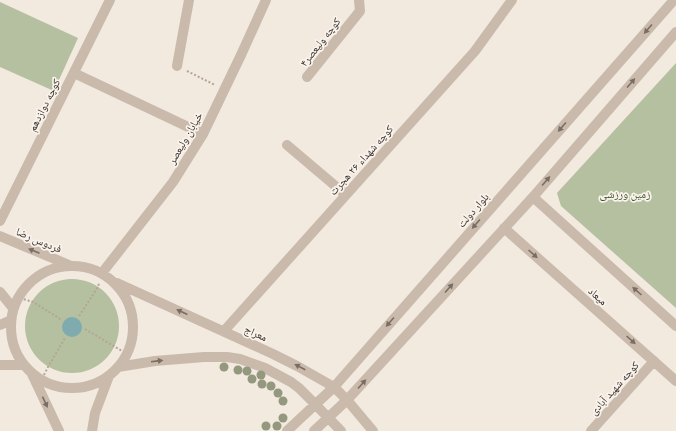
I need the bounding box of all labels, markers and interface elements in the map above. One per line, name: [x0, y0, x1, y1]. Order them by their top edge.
street label: کوچه ولیعصر۴: [297, 15, 344, 69]
one-way arrow: [644, 25, 653, 34]
street label: کوچه دوازدهم: [26, 77, 64, 134]
one-way arrow: [627, 78, 636, 89]
street label: خیابان ولیعصر: [165, 110, 205, 167]
street label: کوچه شهداء ۲۶ هجرت: [327, 122, 396, 198]
one-way arrow: [558, 122, 567, 132]
one-way arrow: [542, 176, 551, 187]
park label: زمین ورزشی: [600, 188, 650, 201]
street label: بلوار دولت: [455, 190, 491, 230]
one-way arrow: [472, 219, 481, 230]
street label: فردوس رضا: [14, 225, 64, 256]
one-way arrow: [28, 247, 40, 253]
one-way arrow: [528, 249, 538, 259]
one-way arrow: [445, 283, 454, 293]
street label: میعاد: [586, 285, 610, 308]
one-way arrow: [632, 286, 642, 296]
one-way arrow: [176, 309, 188, 316]
one-way arrow: [386, 317, 395, 327]
street label: معراج: [242, 323, 269, 344]
one-way arrow: [625, 336, 636, 345]
one-way arrow: [151, 358, 163, 365]
street label: کوچه شهید آبادی: [587, 359, 642, 418]
one-way arrow: [294, 364, 306, 371]
one-way arrow: [357, 379, 367, 389]
one-way arrow: [42, 397, 48, 408]

